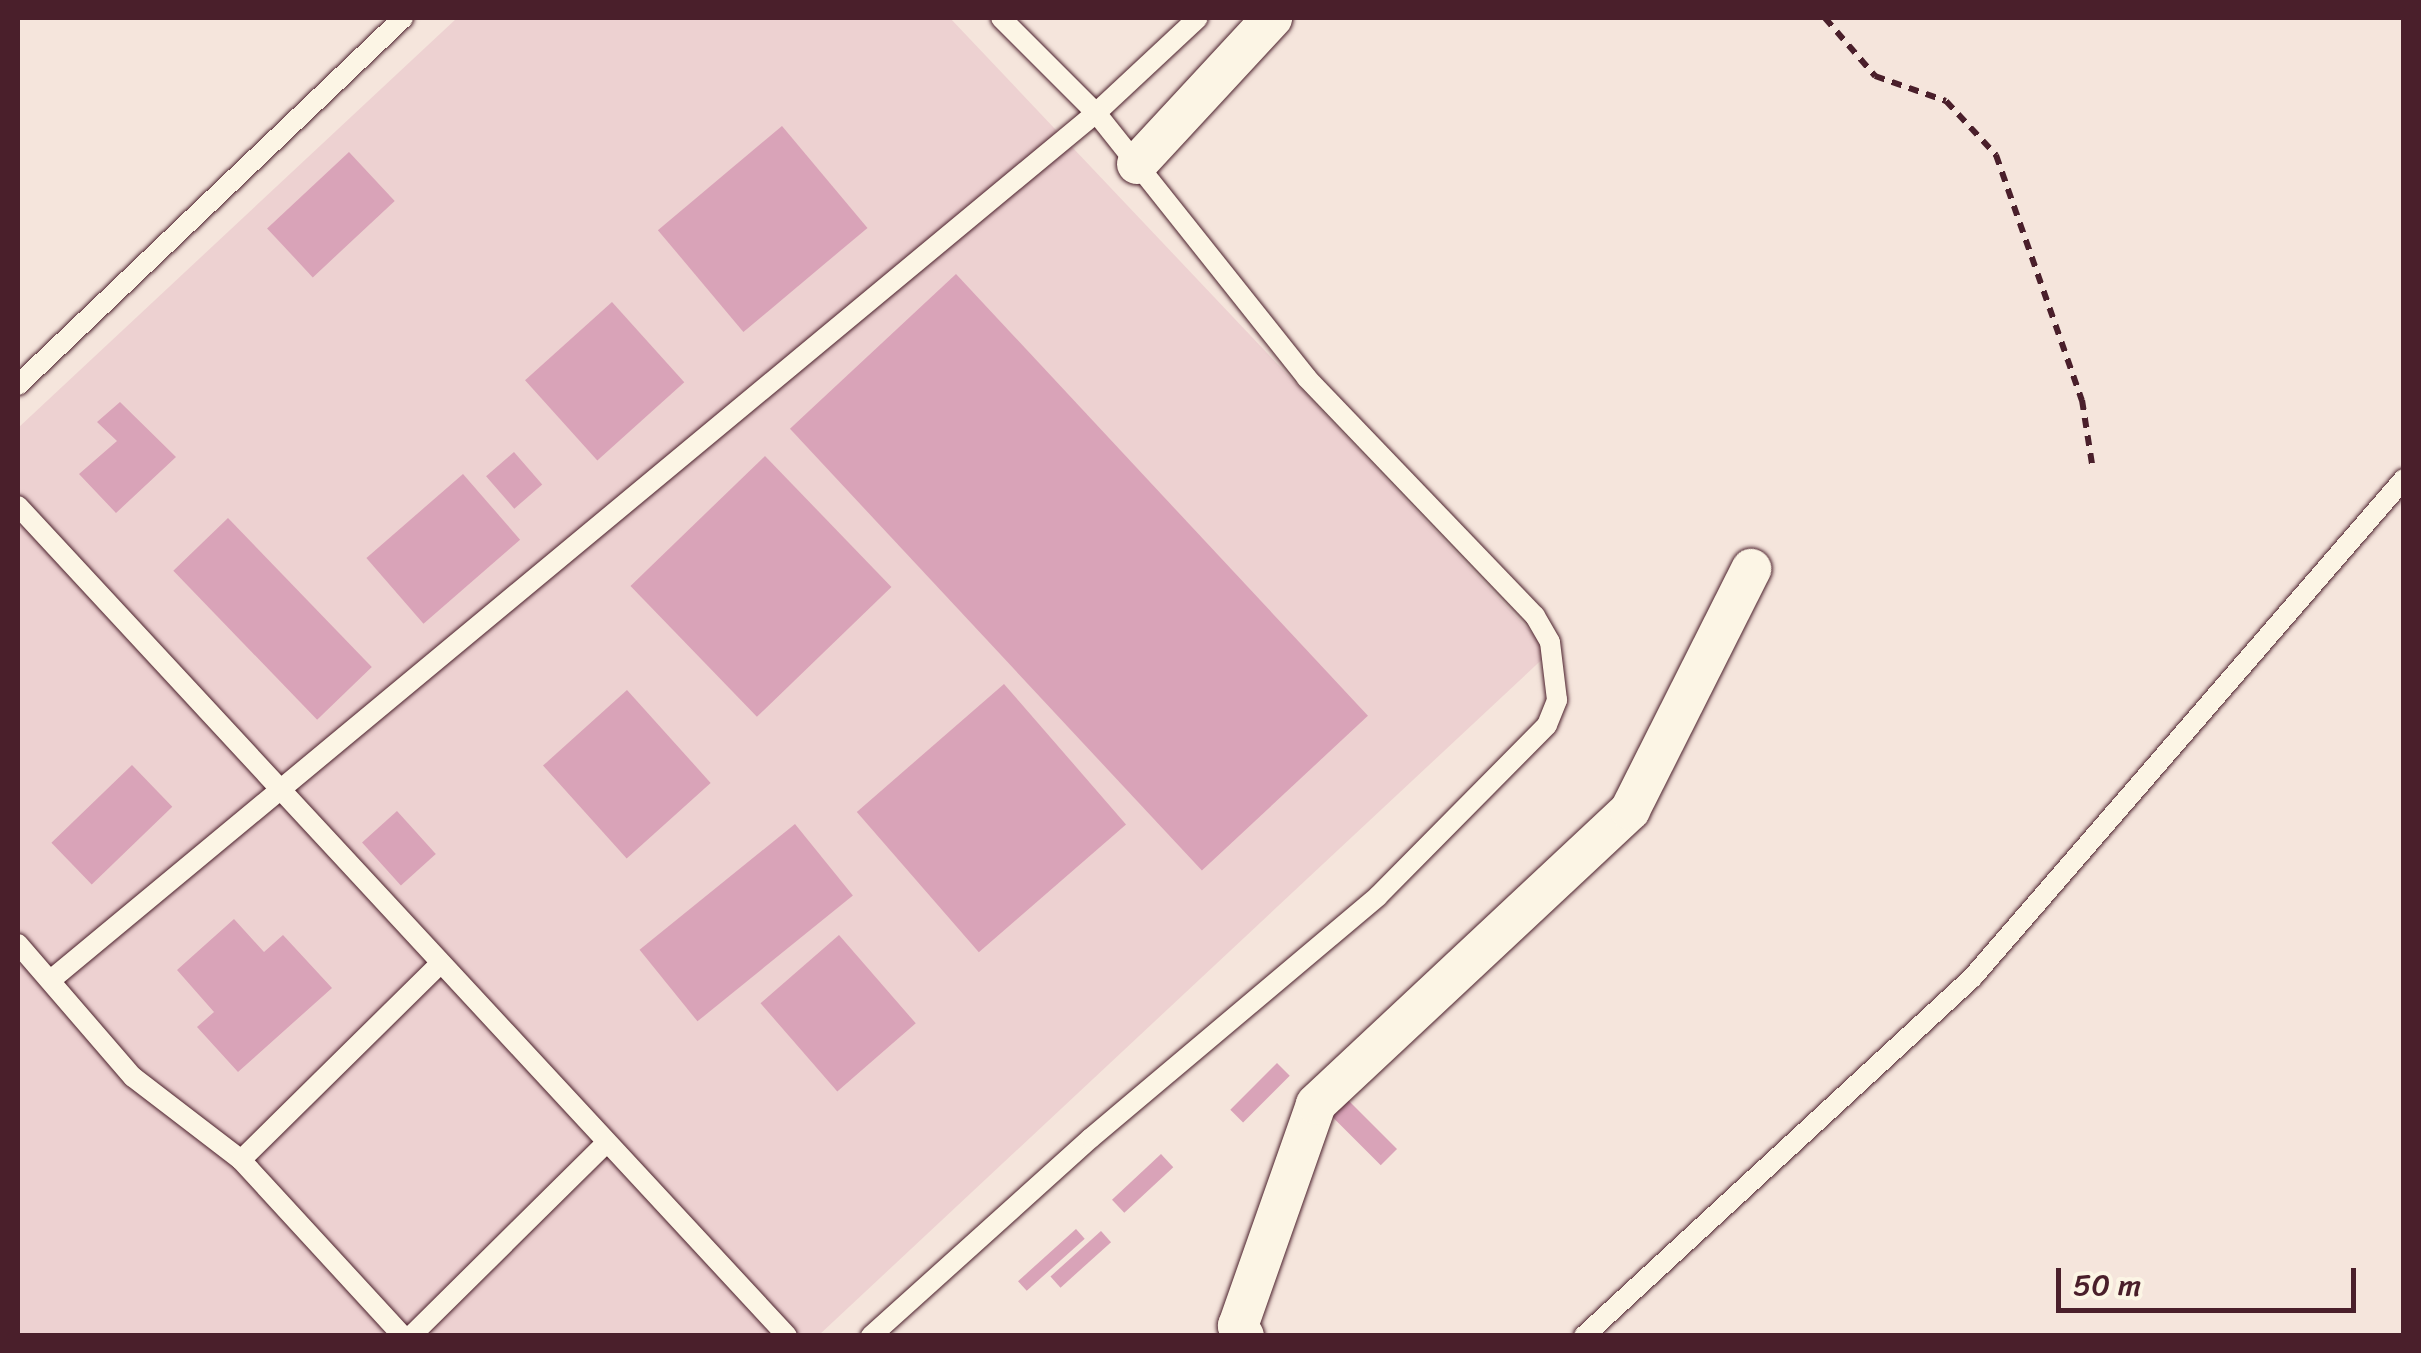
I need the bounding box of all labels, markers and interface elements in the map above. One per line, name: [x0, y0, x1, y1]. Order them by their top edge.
scale bar: [2061, 1248, 2361, 1310]
text: 50 m: [2073, 1258, 2141, 1312]

